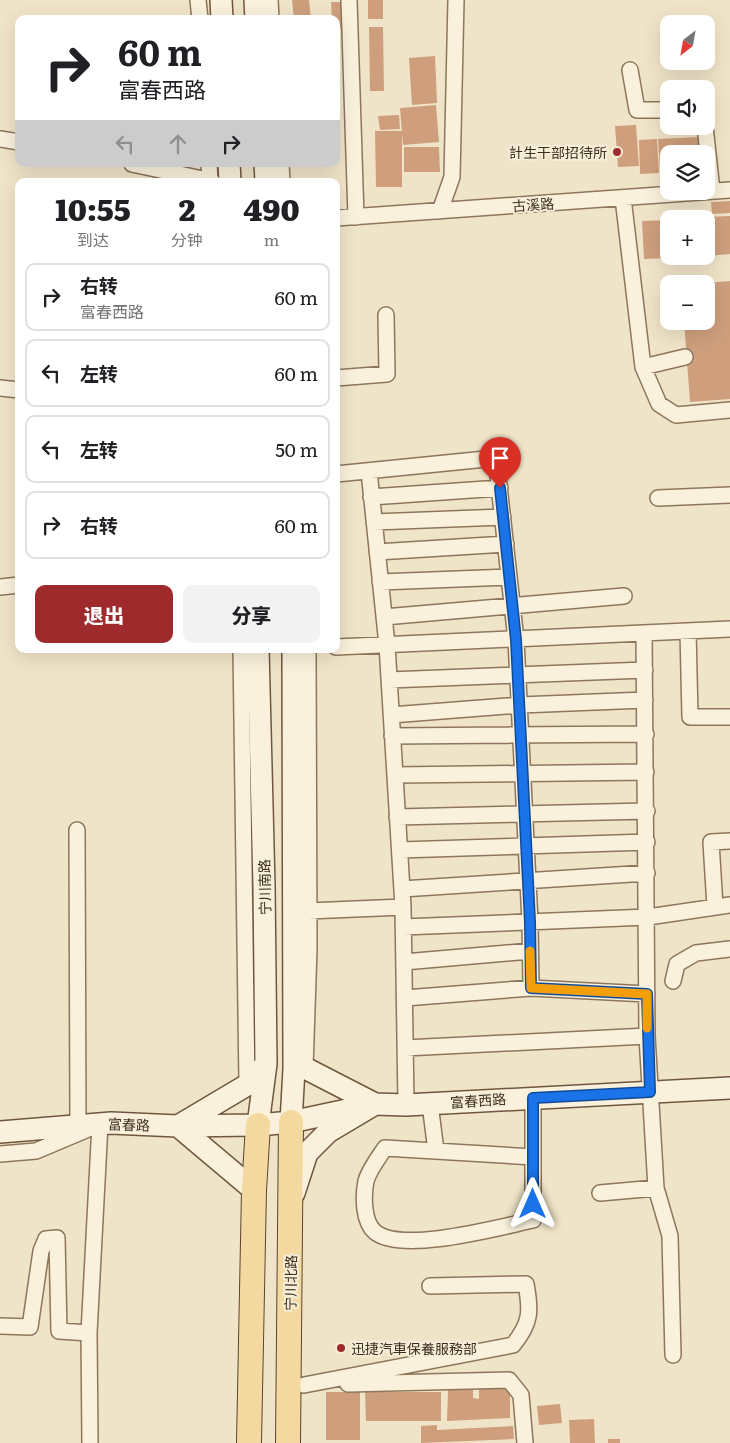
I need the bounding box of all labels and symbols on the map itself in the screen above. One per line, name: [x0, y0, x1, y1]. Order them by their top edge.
north arrow: [660, 15, 715, 70]
place label: 計生干部招待所: [509, 142, 607, 162]
marker: 計生干部招待所: [611, 146, 623, 158]
street label: 古溪路: [511, 193, 555, 215]
pin: [479, 437, 521, 488]
street label: 宁川南路: [254, 859, 274, 915]
street label: 富春西路: [449, 1088, 507, 1112]
street label: 富春路: [108, 1113, 150, 1135]
position arrow: [506, 1177, 558, 1229]
street label: 宁川北路: [280, 1255, 300, 1311]
place label: 迅捷汽車保養服務部: [351, 1338, 477, 1358]
marker: 迅捷汽車保養服務部: [335, 1342, 347, 1354]

